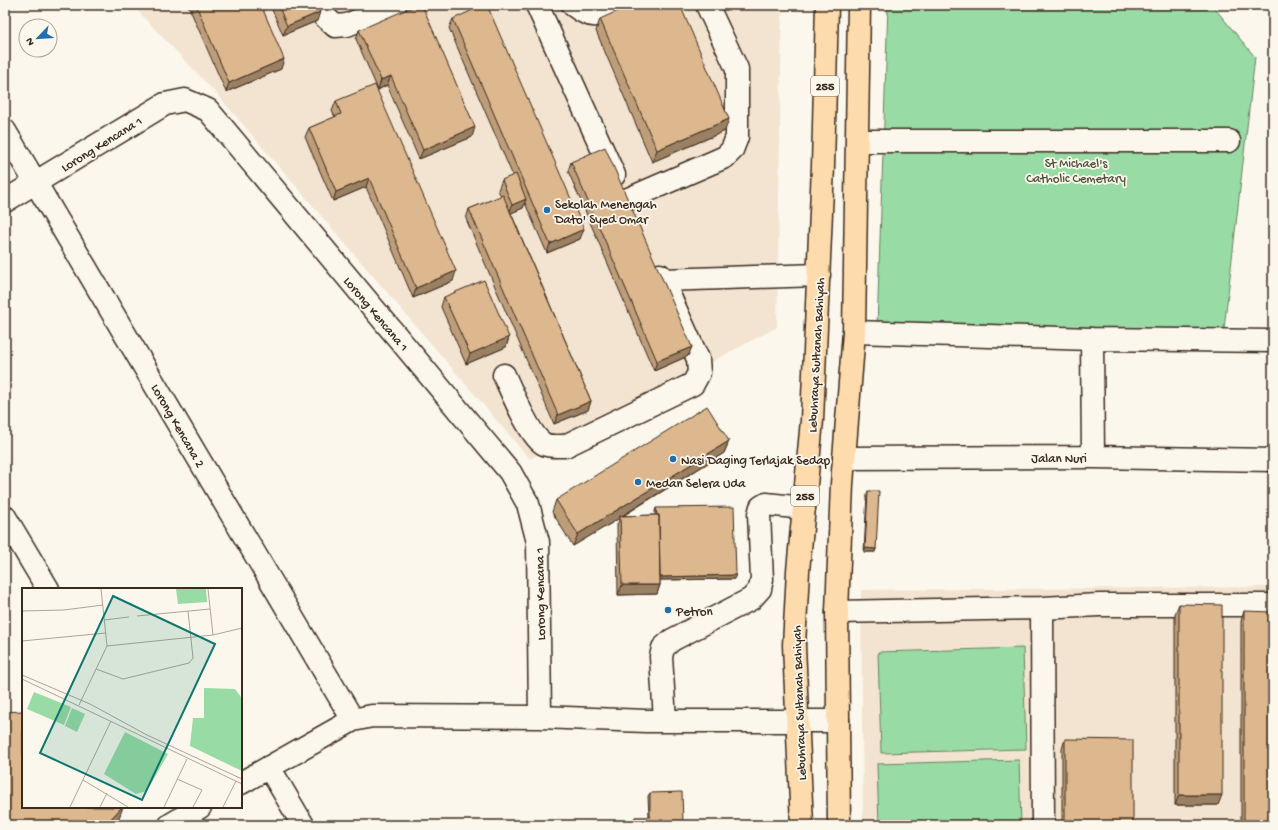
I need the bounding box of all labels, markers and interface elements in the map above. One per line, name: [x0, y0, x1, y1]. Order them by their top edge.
north arrow: [18, 18, 58, 58]
text: N: [24, 36, 38, 47]
road number: 255: [811, 76, 839, 96]
street label: Lorong Kencana 1: [59, 114, 146, 176]
park label: St Michael's Catholic Cemetary: [1026, 157, 1126, 187]
place label: Sekolah Menengah Dato' Syed Omar: [554, 198, 657, 228]
marker: Sekolah Menengah Dato' Syed Omar: [542, 205, 552, 215]
street label: Lorong Kencana 1: [339, 274, 411, 355]
street label: Lebuhraya Sultanah Bahiyah: [806, 277, 829, 433]
street label: Lorong Kencana 2: [147, 382, 207, 471]
street label: Jalan Nuri: [1031, 452, 1087, 467]
marker: Nasi Daging Terlajak Sedap: [668, 454, 678, 464]
place label: Nasi Daging Terlajak Sedap: [681, 454, 831, 469]
marker: Medan Selera Uda: [633, 477, 643, 487]
place label: Medan Selera Uda: [646, 477, 746, 492]
road number: 255: [791, 486, 819, 506]
street label: Lorong Kencana 1: [533, 547, 550, 641]
inset map: [22, 588, 242, 808]
marker: Petron: [663, 605, 673, 615]
place label: Petron: [675, 605, 714, 620]
street label: Lebuhraya Sultanah Bahiyah: [790, 625, 811, 781]

